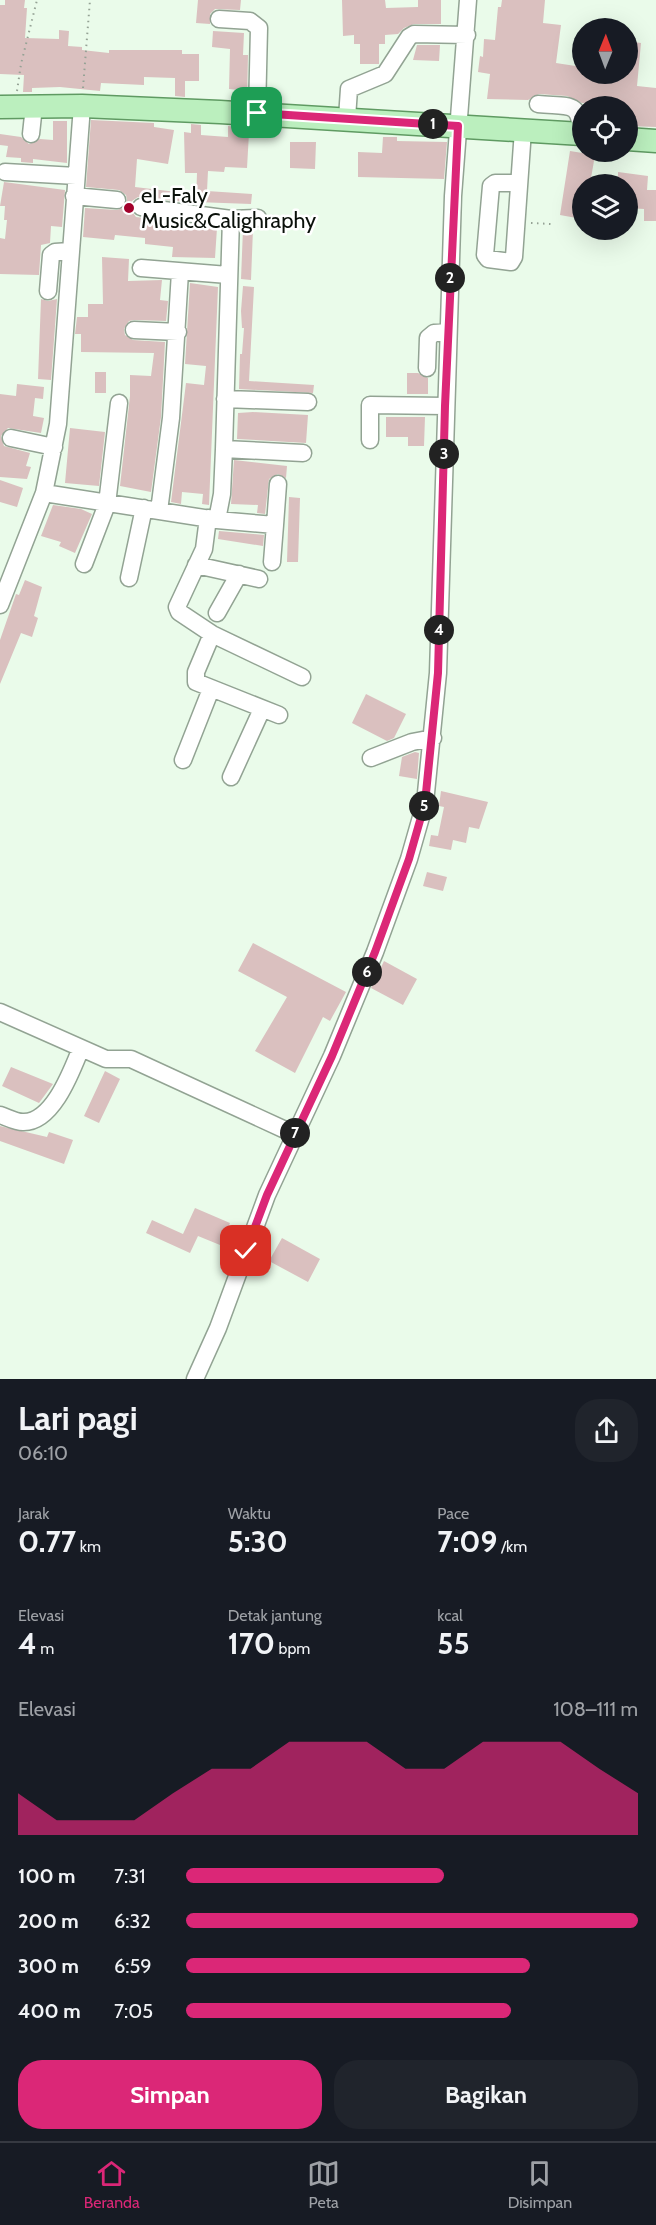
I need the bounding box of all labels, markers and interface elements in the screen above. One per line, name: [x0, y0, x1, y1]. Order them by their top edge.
north arrow: [572, 18, 638, 84]
map controls: [572, 18, 638, 240]
pin: [231, 87, 282, 138]
icon: arrive: [240, 96, 273, 129]
button: locate: [572, 96, 638, 162]
pin: 1: [418, 109, 448, 139]
text: 1: [430, 114, 436, 133]
button: layers: [572, 174, 638, 240]
place label: eL-Faly Music&Calighraphy: [141, 182, 316, 234]
marker: eL-Faly Music&Calighraphy: [122, 201, 136, 215]
pin: 2: [435, 263, 465, 293]
text: 2: [446, 268, 454, 287]
pin: 3: [429, 439, 459, 469]
text: 3: [440, 444, 448, 463]
pin: 4: [424, 615, 454, 645]
text: 4: [434, 620, 444, 639]
pin: 5: [409, 791, 439, 821]
text: 5: [420, 796, 428, 815]
pin: 6: [352, 957, 382, 987]
text: 6: [363, 962, 372, 981]
pin: 7: [280, 1118, 310, 1148]
text: 7: [291, 1123, 299, 1142]
pin: [220, 1225, 271, 1276]
icon: check: [229, 1234, 262, 1267]
text: Lari pagi: [18, 1398, 138, 1438]
button: share: [575, 1399, 638, 1462]
text: 06:10: [18, 1441, 68, 1465]
text: Jarak: [18, 1504, 49, 1523]
text: Waktu: [228, 1504, 271, 1523]
text: Pace: [437, 1504, 469, 1523]
text: 0.77: [18, 1523, 76, 1560]
text: 5:30: [228, 1523, 288, 1560]
text: 7:09: [437, 1523, 497, 1560]
text: km: [76, 1537, 101, 1556]
text: /km: [497, 1537, 527, 1556]
text: Elevasi: [18, 1606, 64, 1625]
text: Detak jantung: [228, 1606, 322, 1625]
text: kcal: [437, 1606, 463, 1625]
text: 4: [18, 1625, 37, 1662]
text: 170: [228, 1625, 275, 1662]
text: 55: [437, 1625, 470, 1662]
text: m: [37, 1639, 54, 1658]
text: bpm: [275, 1639, 310, 1658]
text: Elevasi: [18, 1697, 76, 1721]
text: 108–111 m: [553, 1697, 638, 1721]
text: 100 m: [18, 1864, 76, 1888]
text: 7:31: [114, 1864, 146, 1888]
text: 200 m: [18, 1909, 79, 1933]
text: 6:32: [114, 1909, 151, 1933]
text: 300 m: [18, 1954, 79, 1978]
text: 6:59: [114, 1954, 152, 1978]
text: 400 m: [18, 1999, 81, 2023]
text: 7:05: [114, 1999, 153, 2023]
button: Simpan: [18, 2060, 322, 2129]
button: Bagikan: [334, 2060, 638, 2129]
tab: Beranda: [84, 2157, 140, 2212]
tab: Peta: [307, 2157, 340, 2212]
tab: Disimpan: [508, 2157, 572, 2212]

